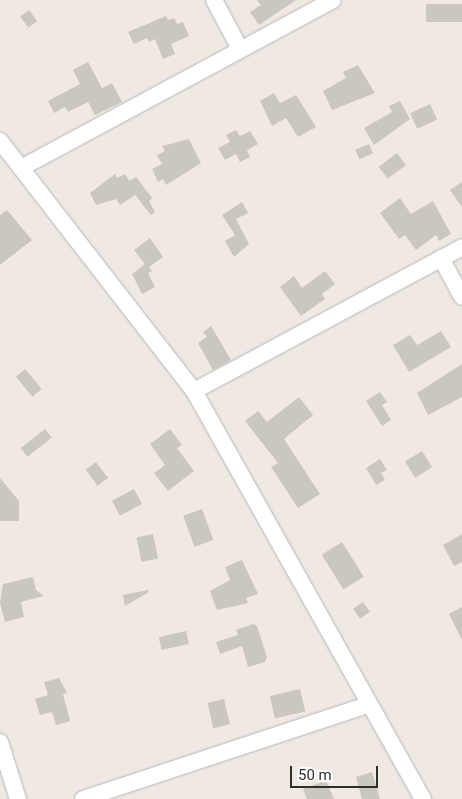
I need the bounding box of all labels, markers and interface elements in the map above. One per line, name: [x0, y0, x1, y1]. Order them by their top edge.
scale bar: [292, 756, 380, 788]
text: 50 m: [298, 766, 332, 784]

